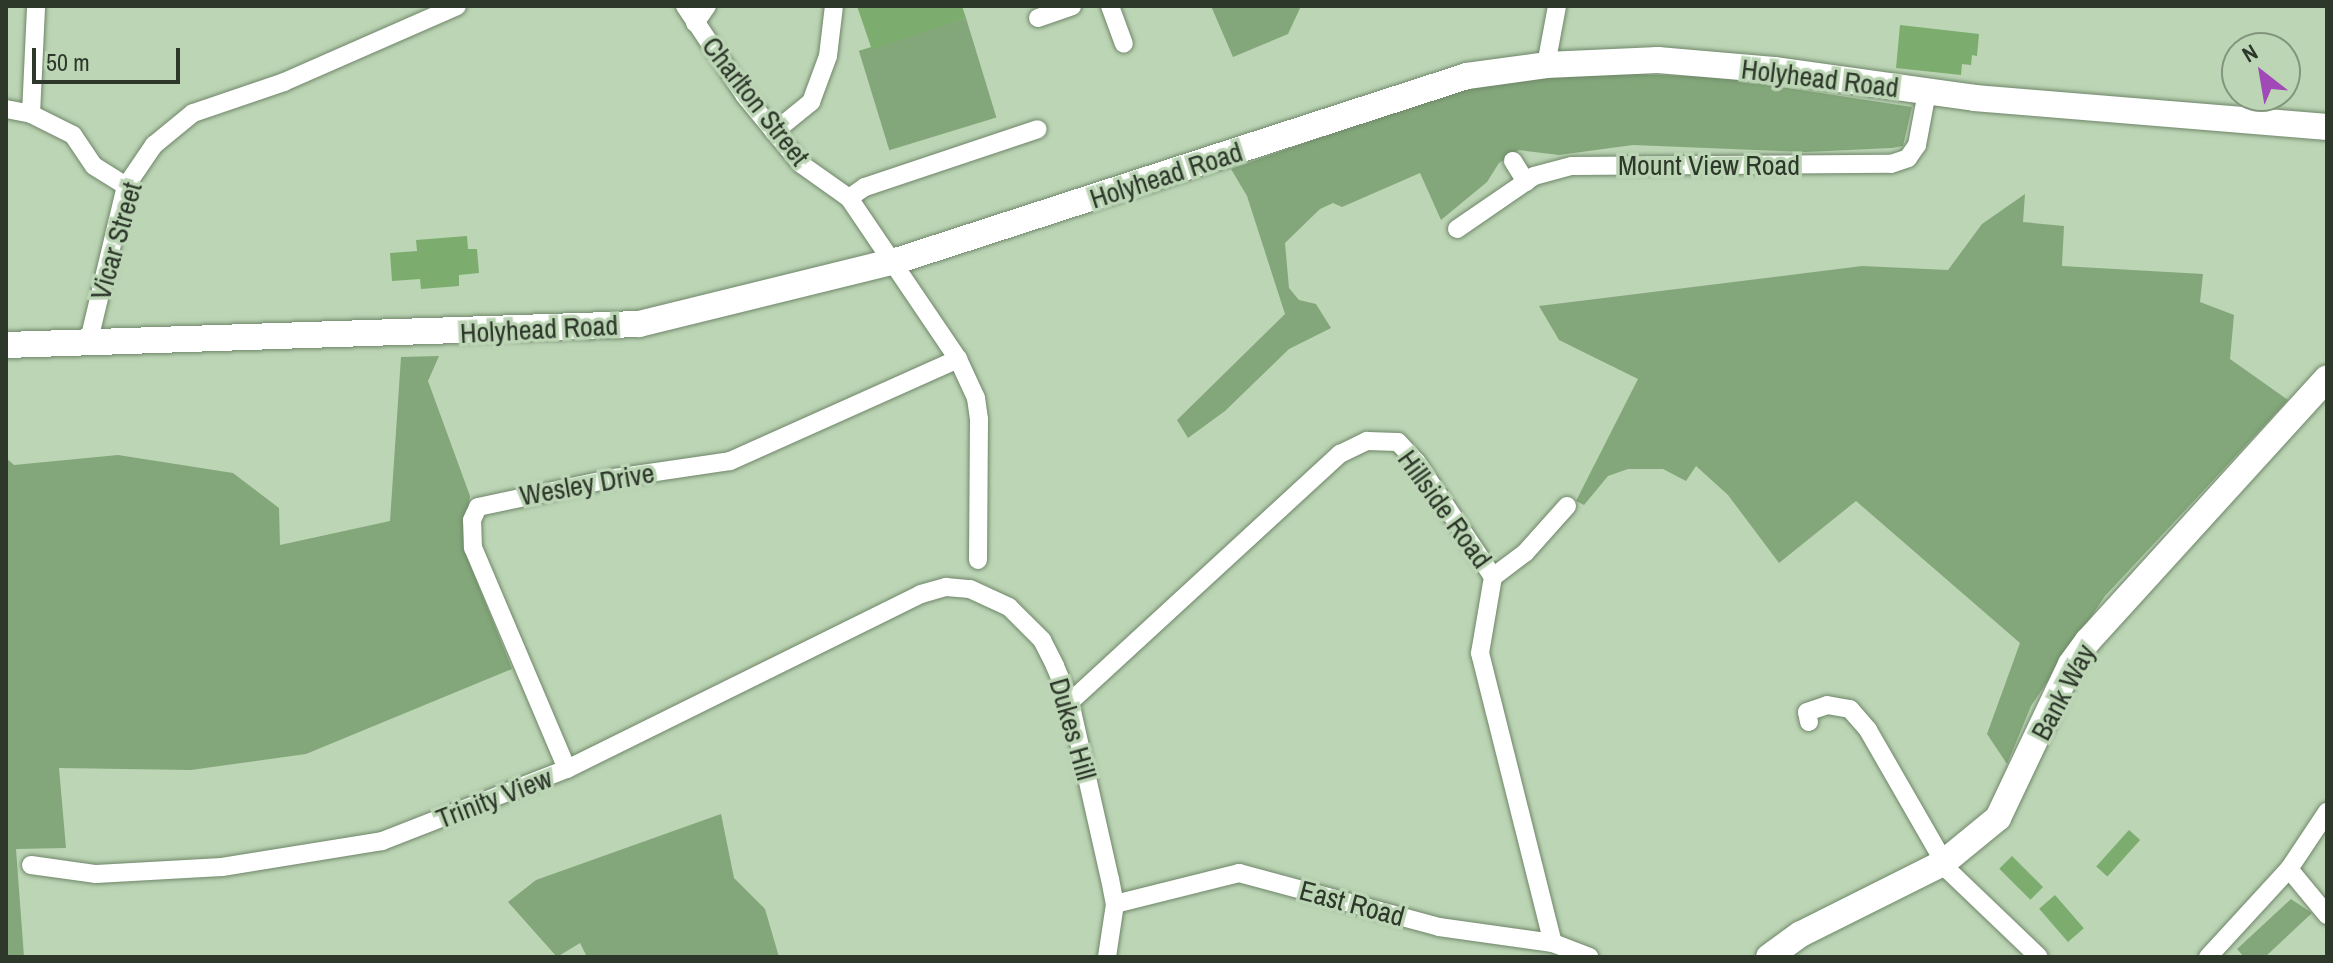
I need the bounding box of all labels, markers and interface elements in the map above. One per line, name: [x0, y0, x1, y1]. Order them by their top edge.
street label: Charlton Street: [695, 30, 817, 172]
scale bar: [36, 32, 184, 82]
north arrow: [2221, 32, 2301, 112]
text: N: [2236, 37, 2263, 69]
text: 50 m: [46, 46, 90, 78]
street label: Holyhead Road: [1739, 52, 1901, 104]
street label: Holyhead Road: [1086, 135, 1246, 215]
street label: Mount View Road: [1618, 148, 1800, 182]
street label: Vicar Street: [83, 178, 149, 304]
street label: Holyhead Road: [459, 308, 619, 350]
street label: Hillside Road: [1391, 443, 1499, 575]
street label: Wesley Drive: [517, 456, 657, 512]
street label: Bank Way: [2024, 638, 2102, 746]
street label: Dukes Hill: [1042, 674, 1104, 784]
street label: Trinity View: [431, 761, 557, 835]
street label: East Road: [1296, 873, 1408, 933]

